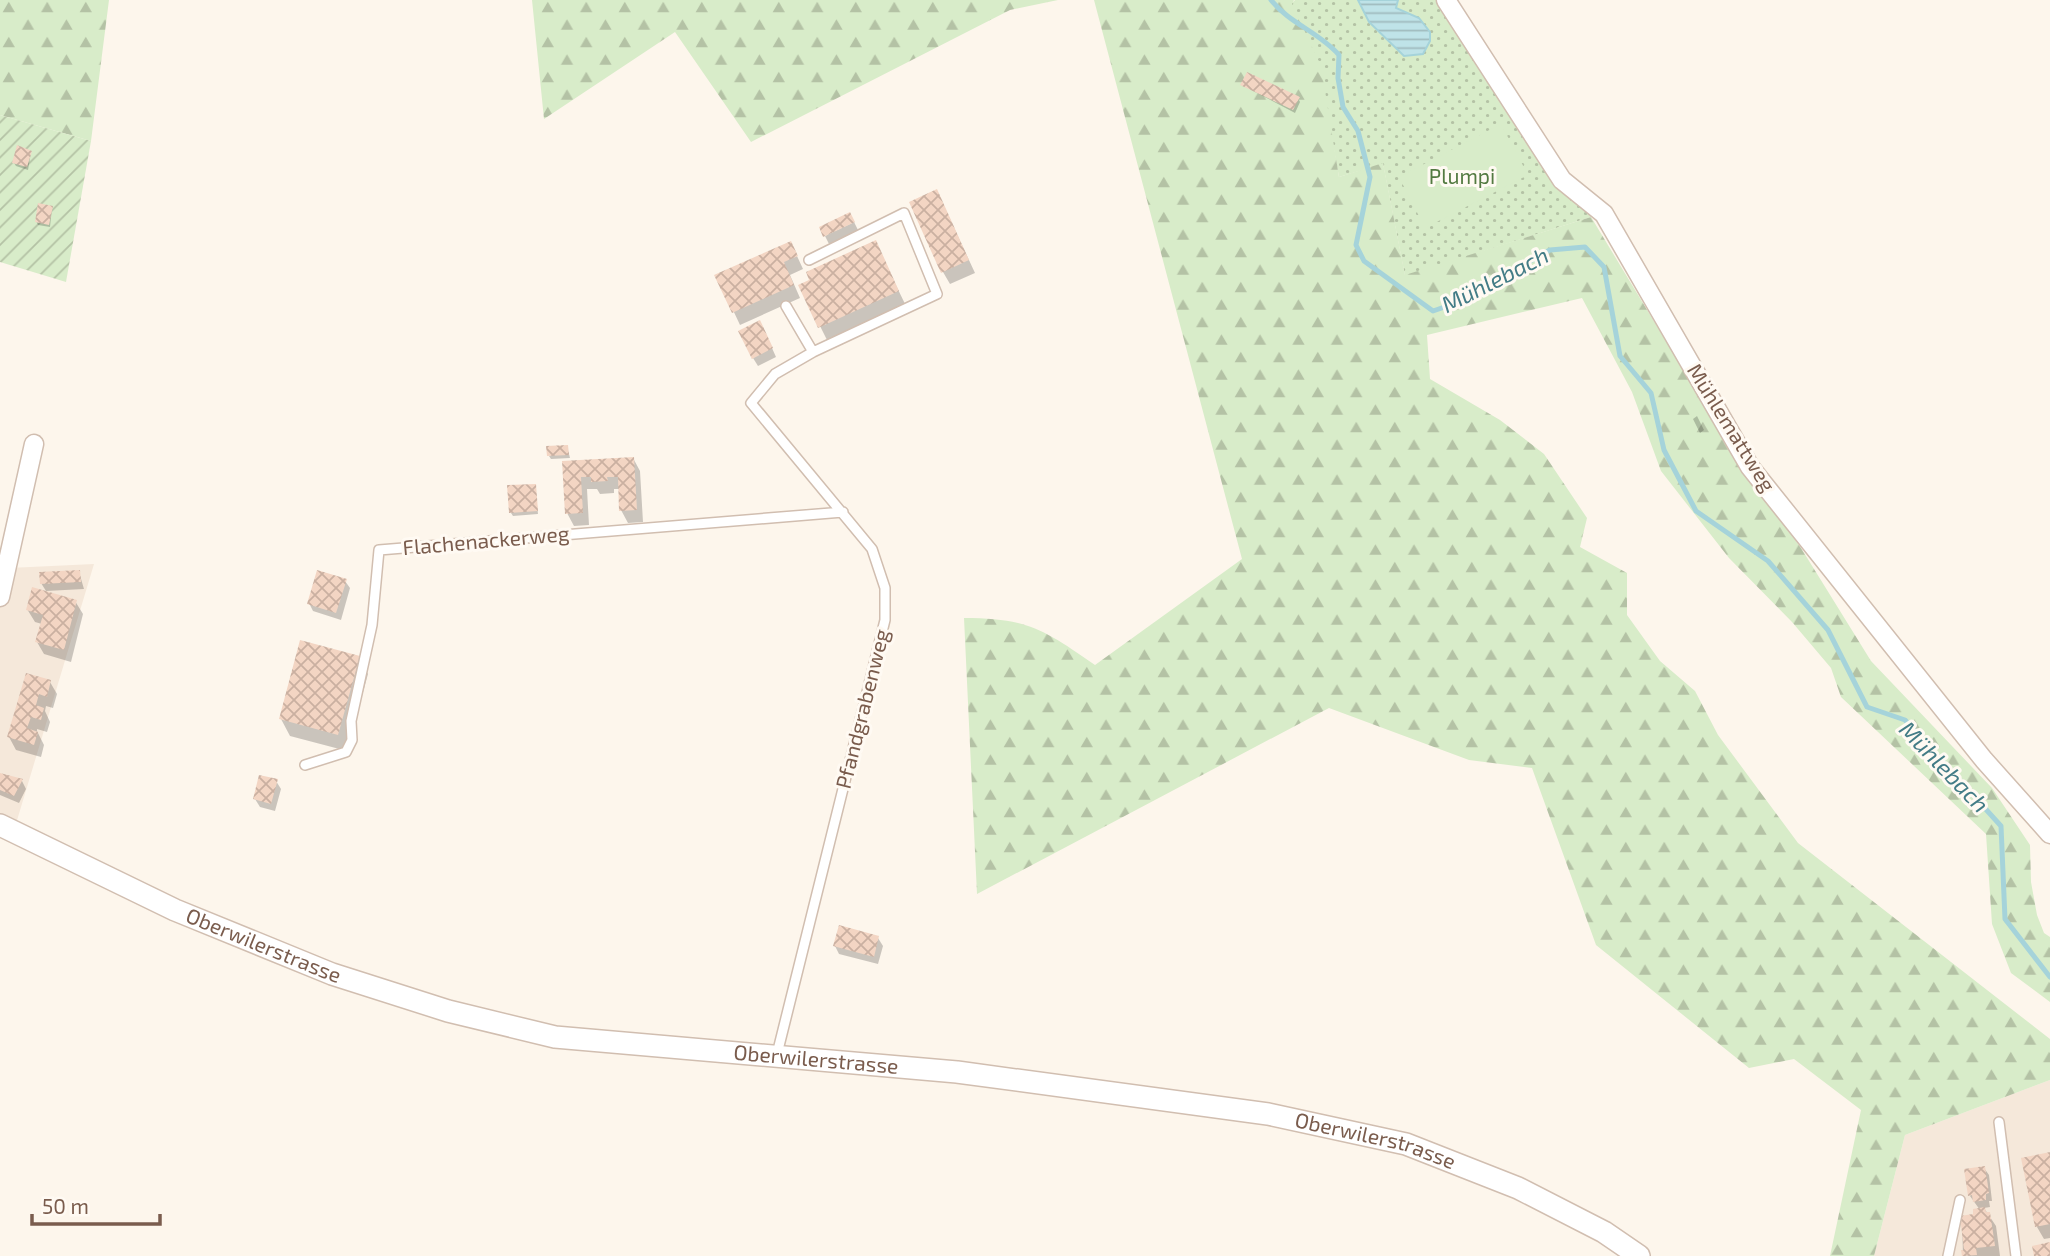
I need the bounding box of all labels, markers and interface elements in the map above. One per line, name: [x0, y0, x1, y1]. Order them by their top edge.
park label: Plumpi: [1429, 163, 1495, 188]
water label: Mühlebach: [1436, 240, 1553, 318]
street label: Mühlemattweg: [1683, 359, 1782, 496]
street label: Flachenackerweg: [402, 520, 570, 559]
street label: Pfandgrabenweg: [830, 626, 894, 791]
water label: Mühlebach: [1894, 715, 1995, 818]
street label: Oberwilerstrasse: [183, 902, 344, 987]
street label: Oberwilerstrasse: [733, 1039, 900, 1078]
street label: Oberwilerstrasse: [1293, 1106, 1460, 1173]
scale bar: [32, 1182, 159, 1226]
text: 50 m: [42, 1193, 89, 1218]

